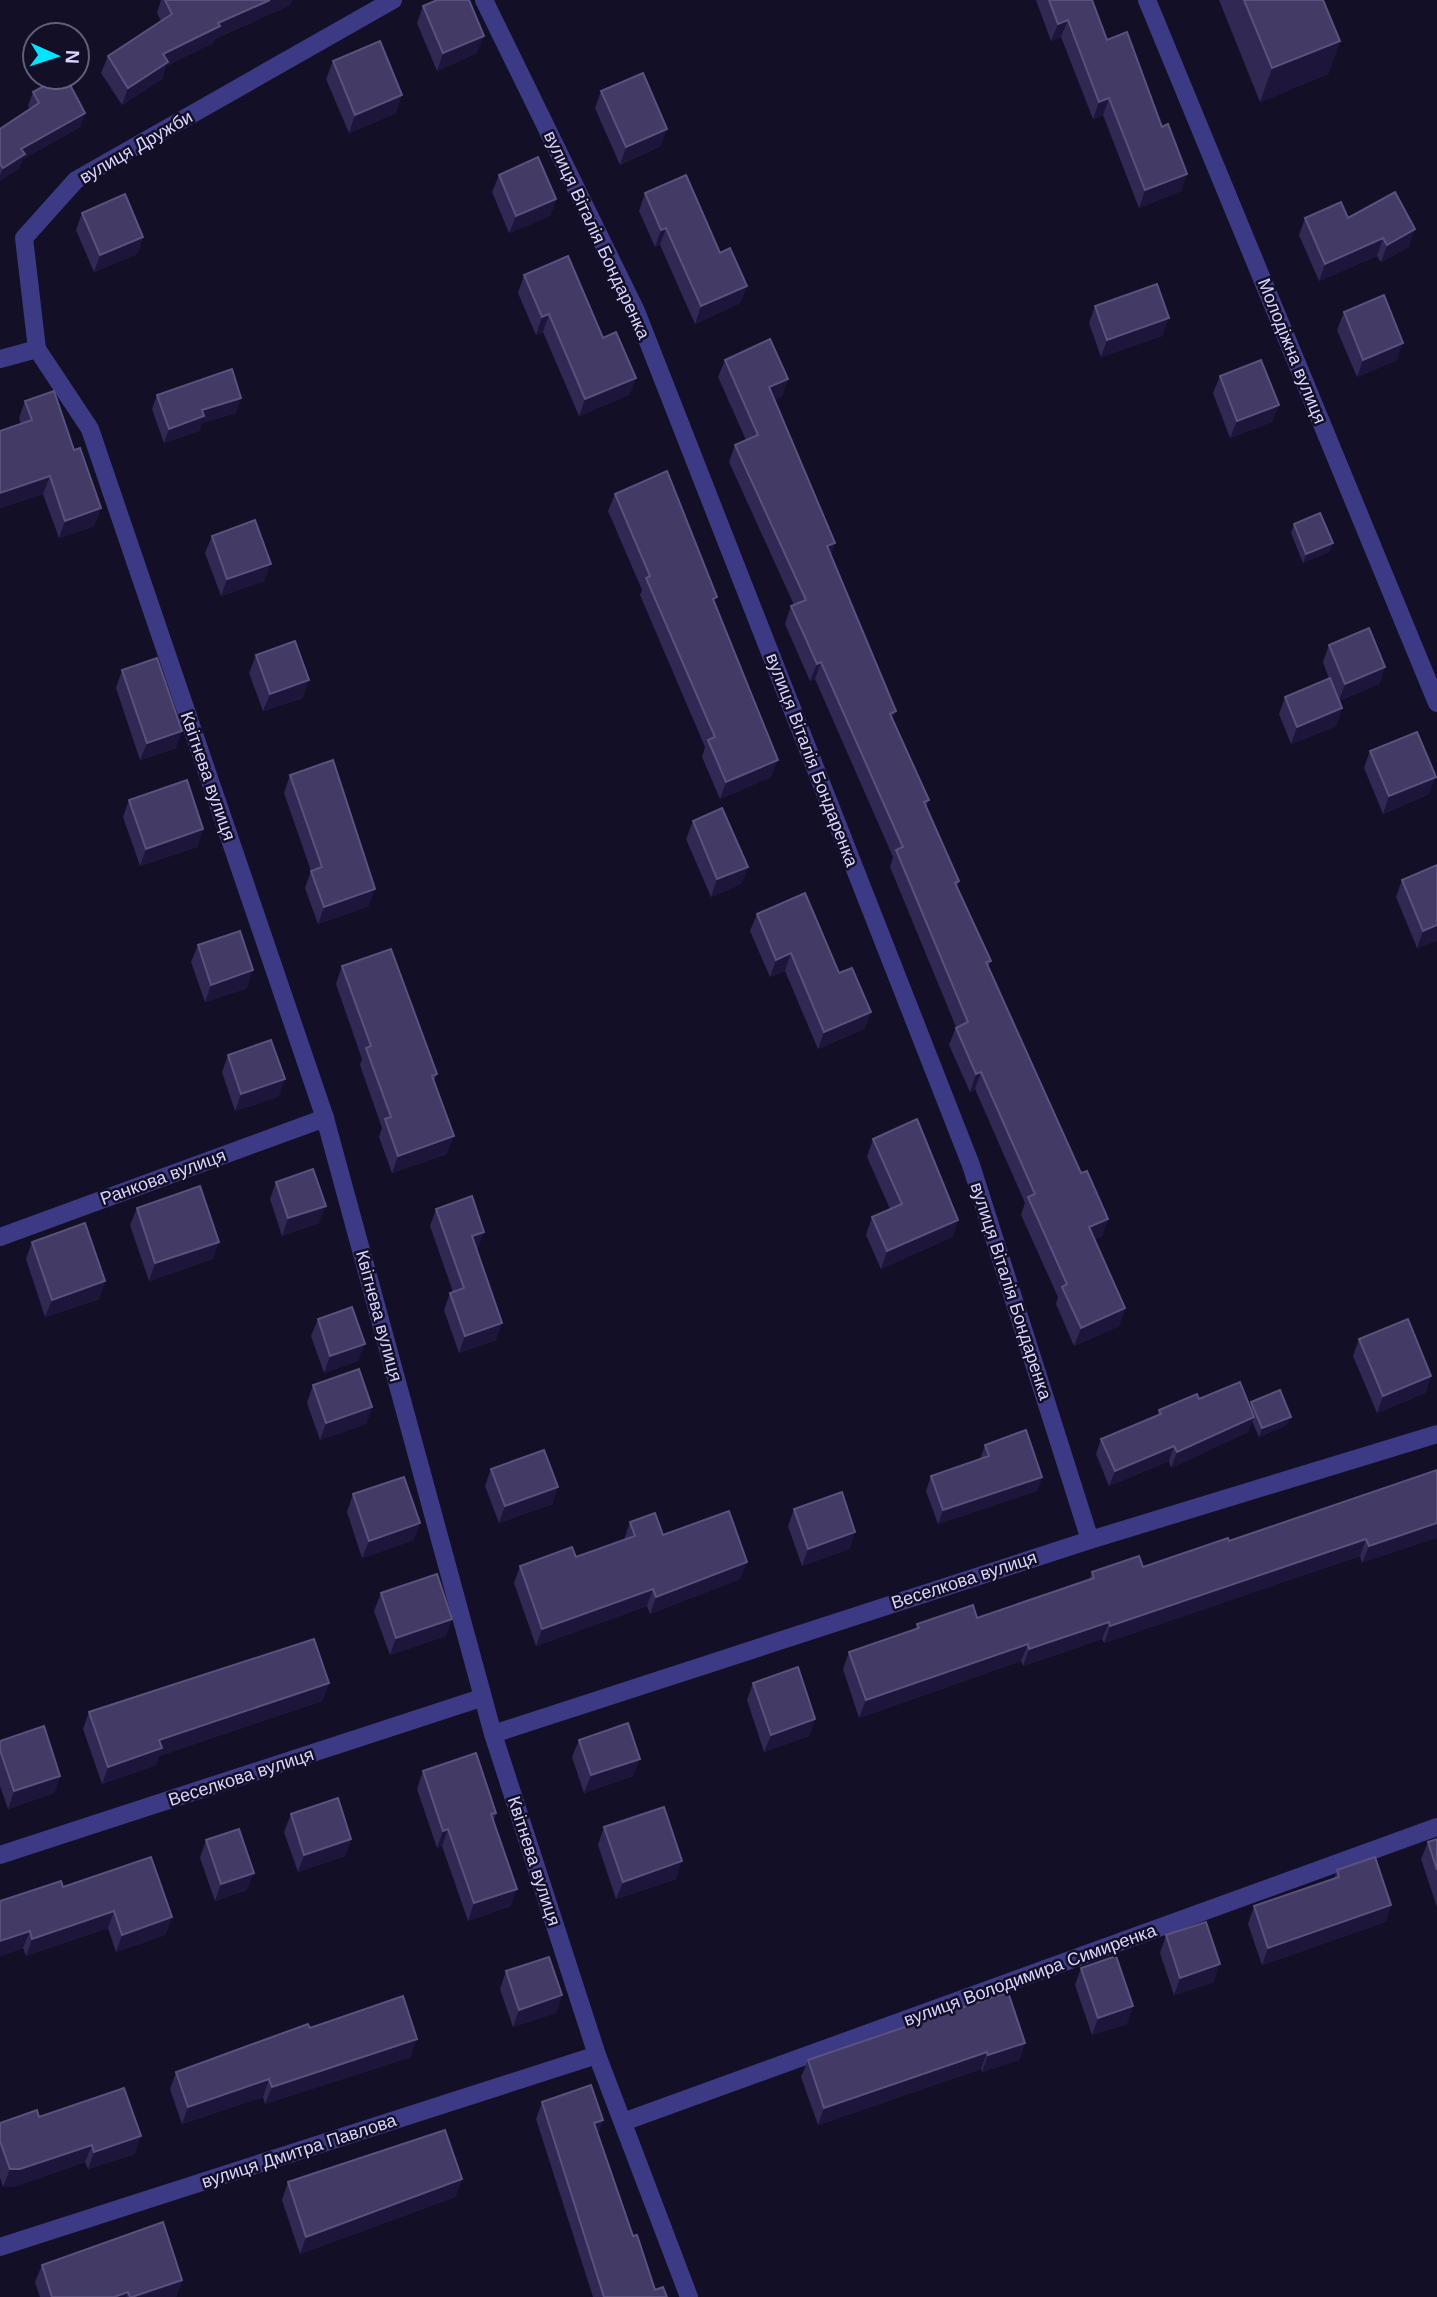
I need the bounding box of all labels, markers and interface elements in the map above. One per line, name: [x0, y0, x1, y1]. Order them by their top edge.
north arrow: [21, 21, 91, 91]
text: N: [62, 49, 83, 64]
street label: вулиця Дружби: [76, 107, 196, 187]
street label: вулиця Віталія Бондаренка: [540, 128, 654, 343]
street label: Молодіжна вулиця: [1254, 275, 1330, 427]
street label: вулиця Віталія Бондаренка: [762, 650, 862, 871]
street label: Квітнева вулиця: [177, 709, 239, 843]
street label: Ранкова вулиця: [97, 1145, 229, 1209]
street label: вулиця Віталія Бондаренка: [966, 1180, 1056, 1403]
street label: Квітнева вулиця: [352, 1248, 406, 1384]
street label: Веселкова вулиця: [889, 1547, 1039, 1613]
street label: Веселкова вулиця: [166, 1744, 316, 1810]
street label: Квітнева вулиця: [504, 1794, 564, 1928]
street label: вулиця Володимира Симиренка: [901, 1920, 1160, 2030]
street label: вулиця Дмитра Павлова: [199, 2110, 400, 2192]

